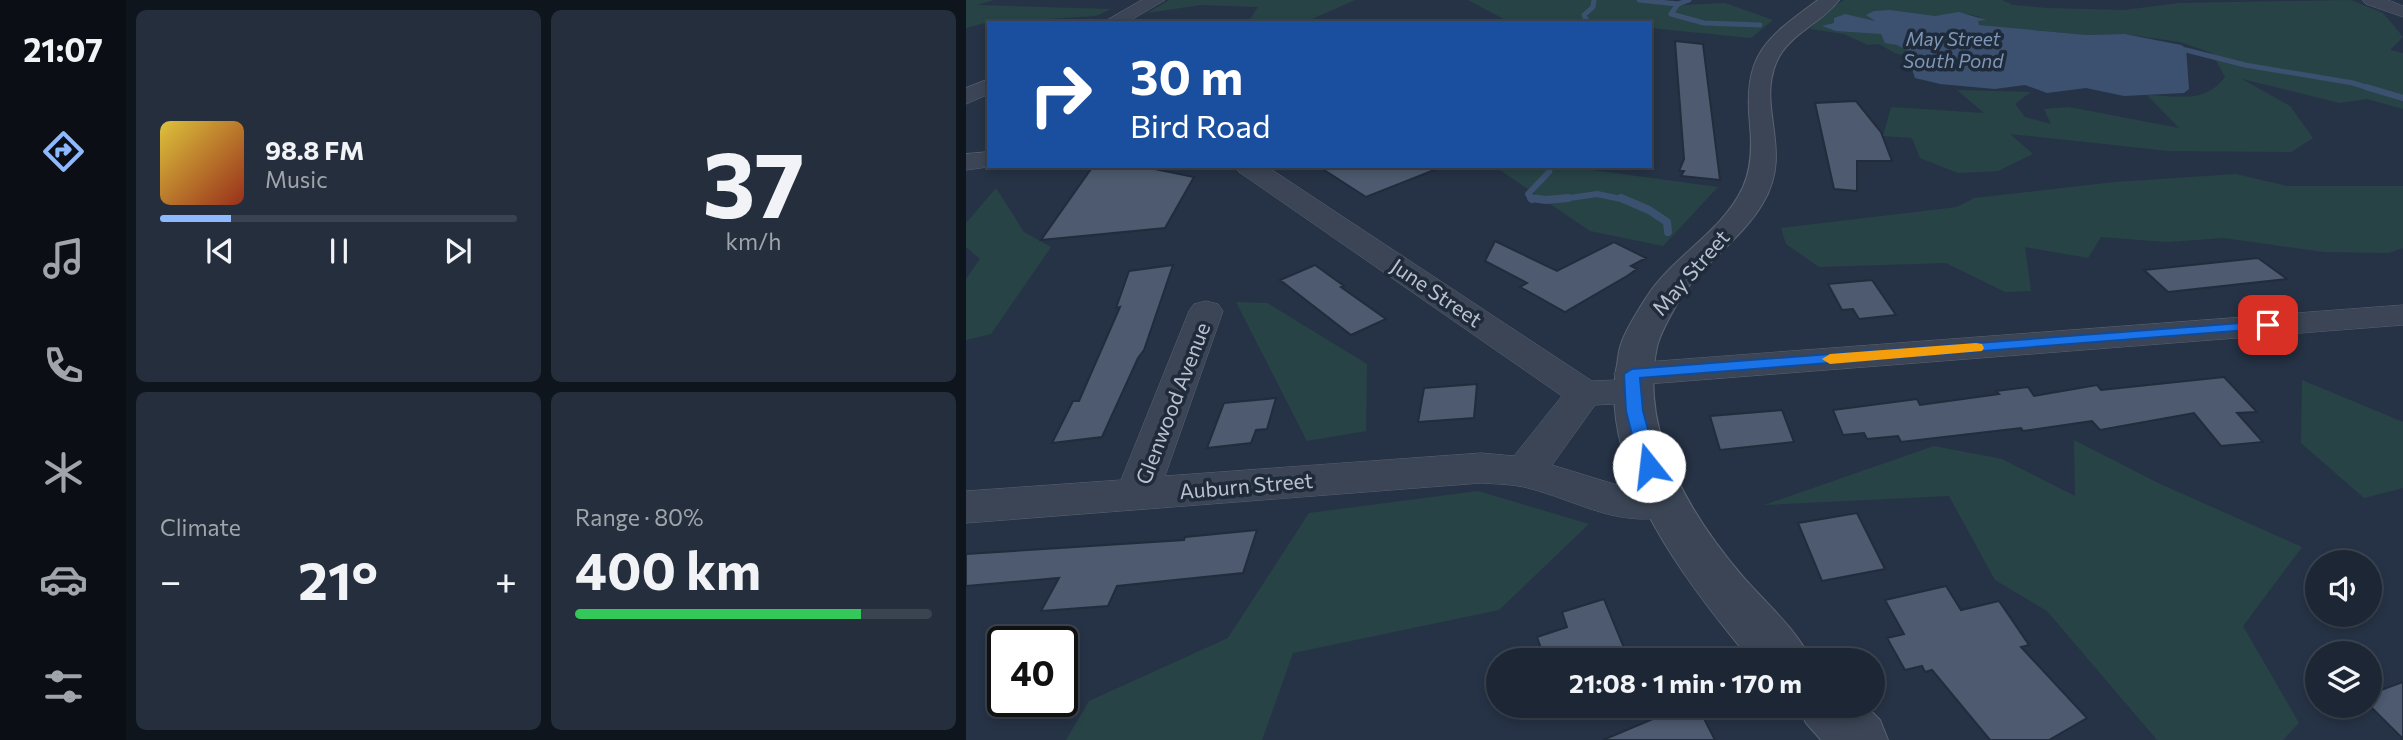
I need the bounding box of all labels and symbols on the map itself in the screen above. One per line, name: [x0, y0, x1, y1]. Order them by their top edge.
water label: May Street South Pond: [1903, 27, 2004, 72]
street label: May Street: [1646, 224, 1734, 320]
street label: June Street: [1387, 252, 1487, 332]
pin: [2238, 295, 2298, 355]
street label: Glenwood Avenue: [1130, 319, 1214, 487]
position arrow: [1612, 429, 1686, 503]
street label: Auburn Street: [1178, 467, 1314, 503]
speed limit sign: 40: [987, 626, 1078, 717]

